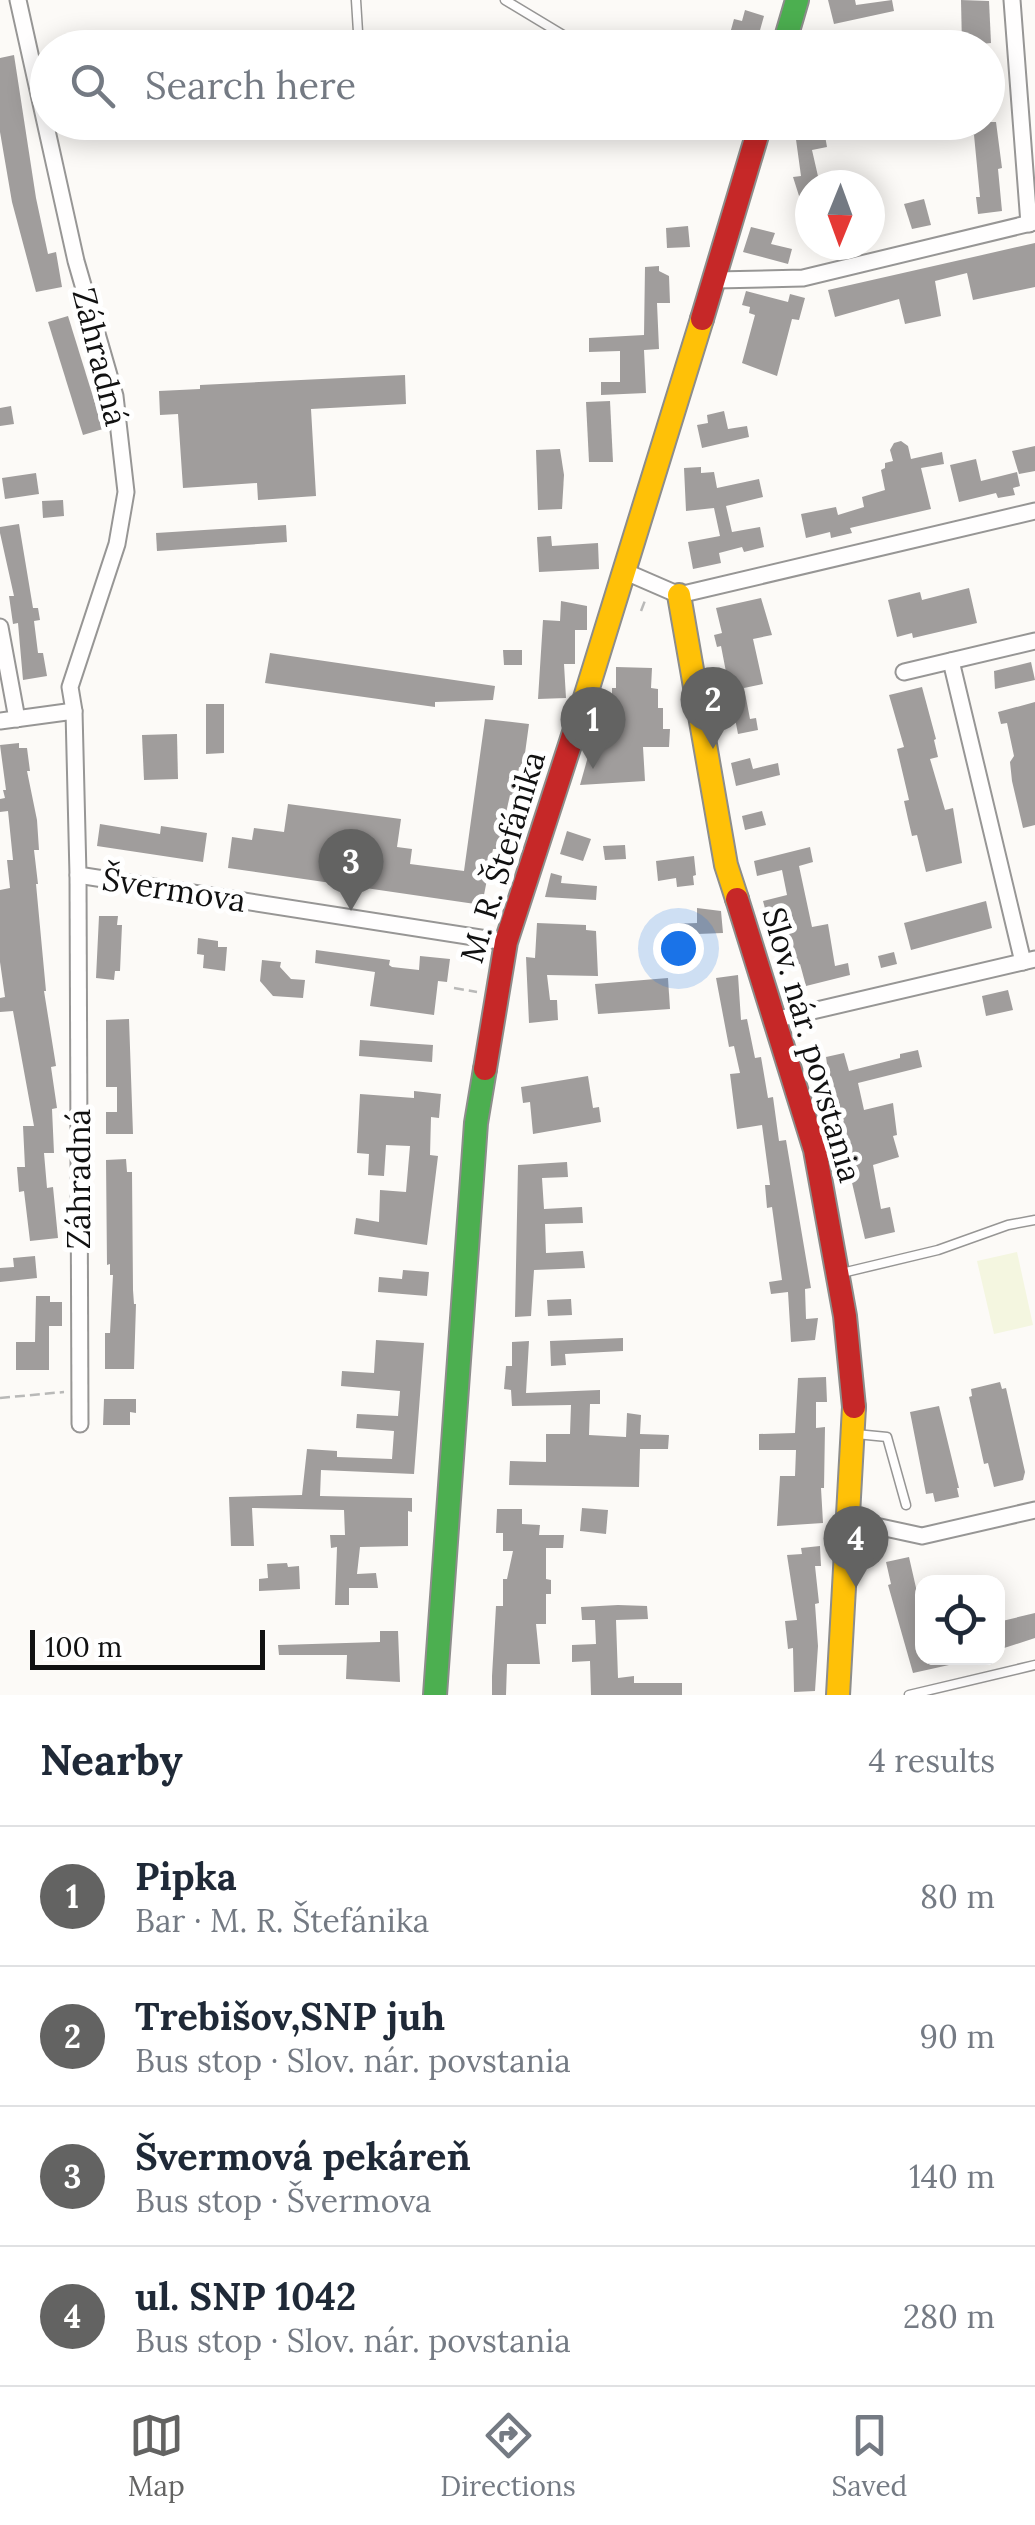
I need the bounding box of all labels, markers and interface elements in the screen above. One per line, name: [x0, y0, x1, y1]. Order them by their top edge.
search box: [30, 30, 1005, 140]
icon: search: [65, 58, 120, 113]
text: Search here: [145, 61, 356, 109]
north arrow: [795, 170, 885, 260]
street label: Záhradná: [64, 284, 137, 430]
pin: 2: [680, 666, 746, 749]
pin: 1: [560, 686, 626, 769]
street label: M. R. Štefánika: [451, 746, 554, 968]
pin: 3: [318, 828, 384, 911]
street label: Švermova: [99, 858, 249, 921]
street label: Slov. nár. povstania: [754, 903, 871, 1187]
your location: [653, 923, 704, 974]
street label: Záhradná: [58, 1109, 99, 1249]
pin: 4: [824, 1506, 888, 1588]
map controls: [915, 1575, 1005, 1665]
button: locate: [915, 1575, 1005, 1665]
scale bar: [30, 1625, 265, 1670]
text: 100 m: [45, 1629, 122, 1665]
text: Nearby: [40, 1733, 183, 1787]
text: 4 results: [868, 1740, 995, 1781]
text: Pipka: [135, 1852, 237, 1900]
text: 1: [66, 1876, 79, 1917]
text: 80 m: [920, 1876, 995, 1917]
text: Bar · M. R. Štefánika: [135, 1900, 429, 1941]
text: Trebišov,SNP juh: [135, 1992, 445, 2040]
text: 2: [64, 2016, 81, 2057]
text: 90 m: [920, 2016, 995, 2057]
text: Bus stop · Slov. nár. povstania: [135, 2040, 571, 2081]
text: Švermová pekáreň: [135, 2132, 471, 2180]
text: 3: [64, 2156, 81, 2197]
text: 140 m: [909, 2156, 995, 2197]
text: Bus stop · Švermova: [135, 2180, 432, 2221]
text: ul. SNP 1042: [135, 2272, 356, 2320]
text: 4: [64, 2296, 81, 2337]
text: 280 m: [903, 2296, 995, 2337]
text: Bus stop · Slov. nár. povstania: [135, 2320, 571, 2361]
tab: Map: [128, 2408, 185, 2504]
tab: Directions: [440, 2408, 576, 2504]
tab: Saved: [831, 2408, 907, 2504]

